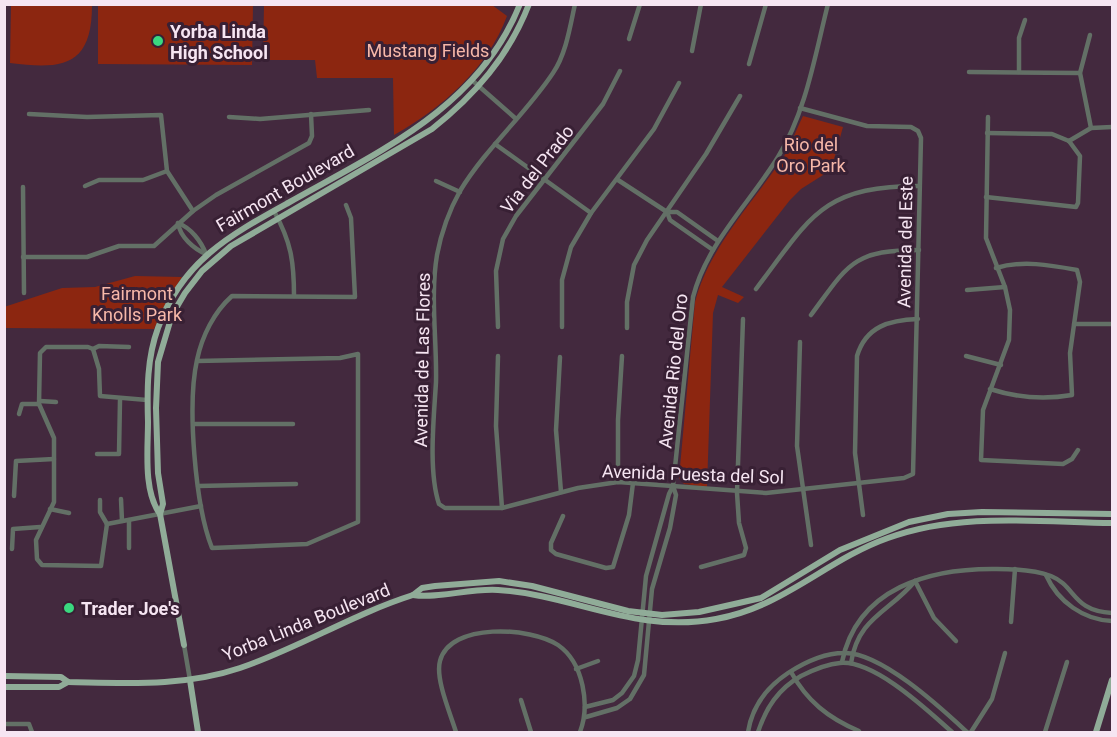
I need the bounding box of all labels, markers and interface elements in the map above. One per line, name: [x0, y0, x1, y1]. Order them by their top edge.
place label: Yorba Linda High School: [170, 21, 268, 63]
marker: Yorba Linda High School: [151, 34, 165, 48]
park label: Mustang Fields: [367, 40, 489, 61]
street label: Via del Prado: [496, 121, 578, 217]
park label: Rio del Oro Park: [776, 134, 847, 176]
street label: Fairmont Boulevard: [212, 140, 358, 236]
street label: Avenida del Este: [893, 176, 917, 308]
street label: Avenida de Las Flores: [410, 272, 434, 448]
park label: Fairmont Knolls Park: [92, 283, 183, 325]
street label: Avenida Rio del Oro: [654, 293, 692, 449]
street label: Avenida Puesta del Sol: [602, 460, 784, 488]
street label: Yorba Linda Boulevard: [219, 579, 393, 665]
place label: Trader Joe's: [81, 598, 180, 619]
marker: Trader Joe's: [62, 601, 76, 615]

